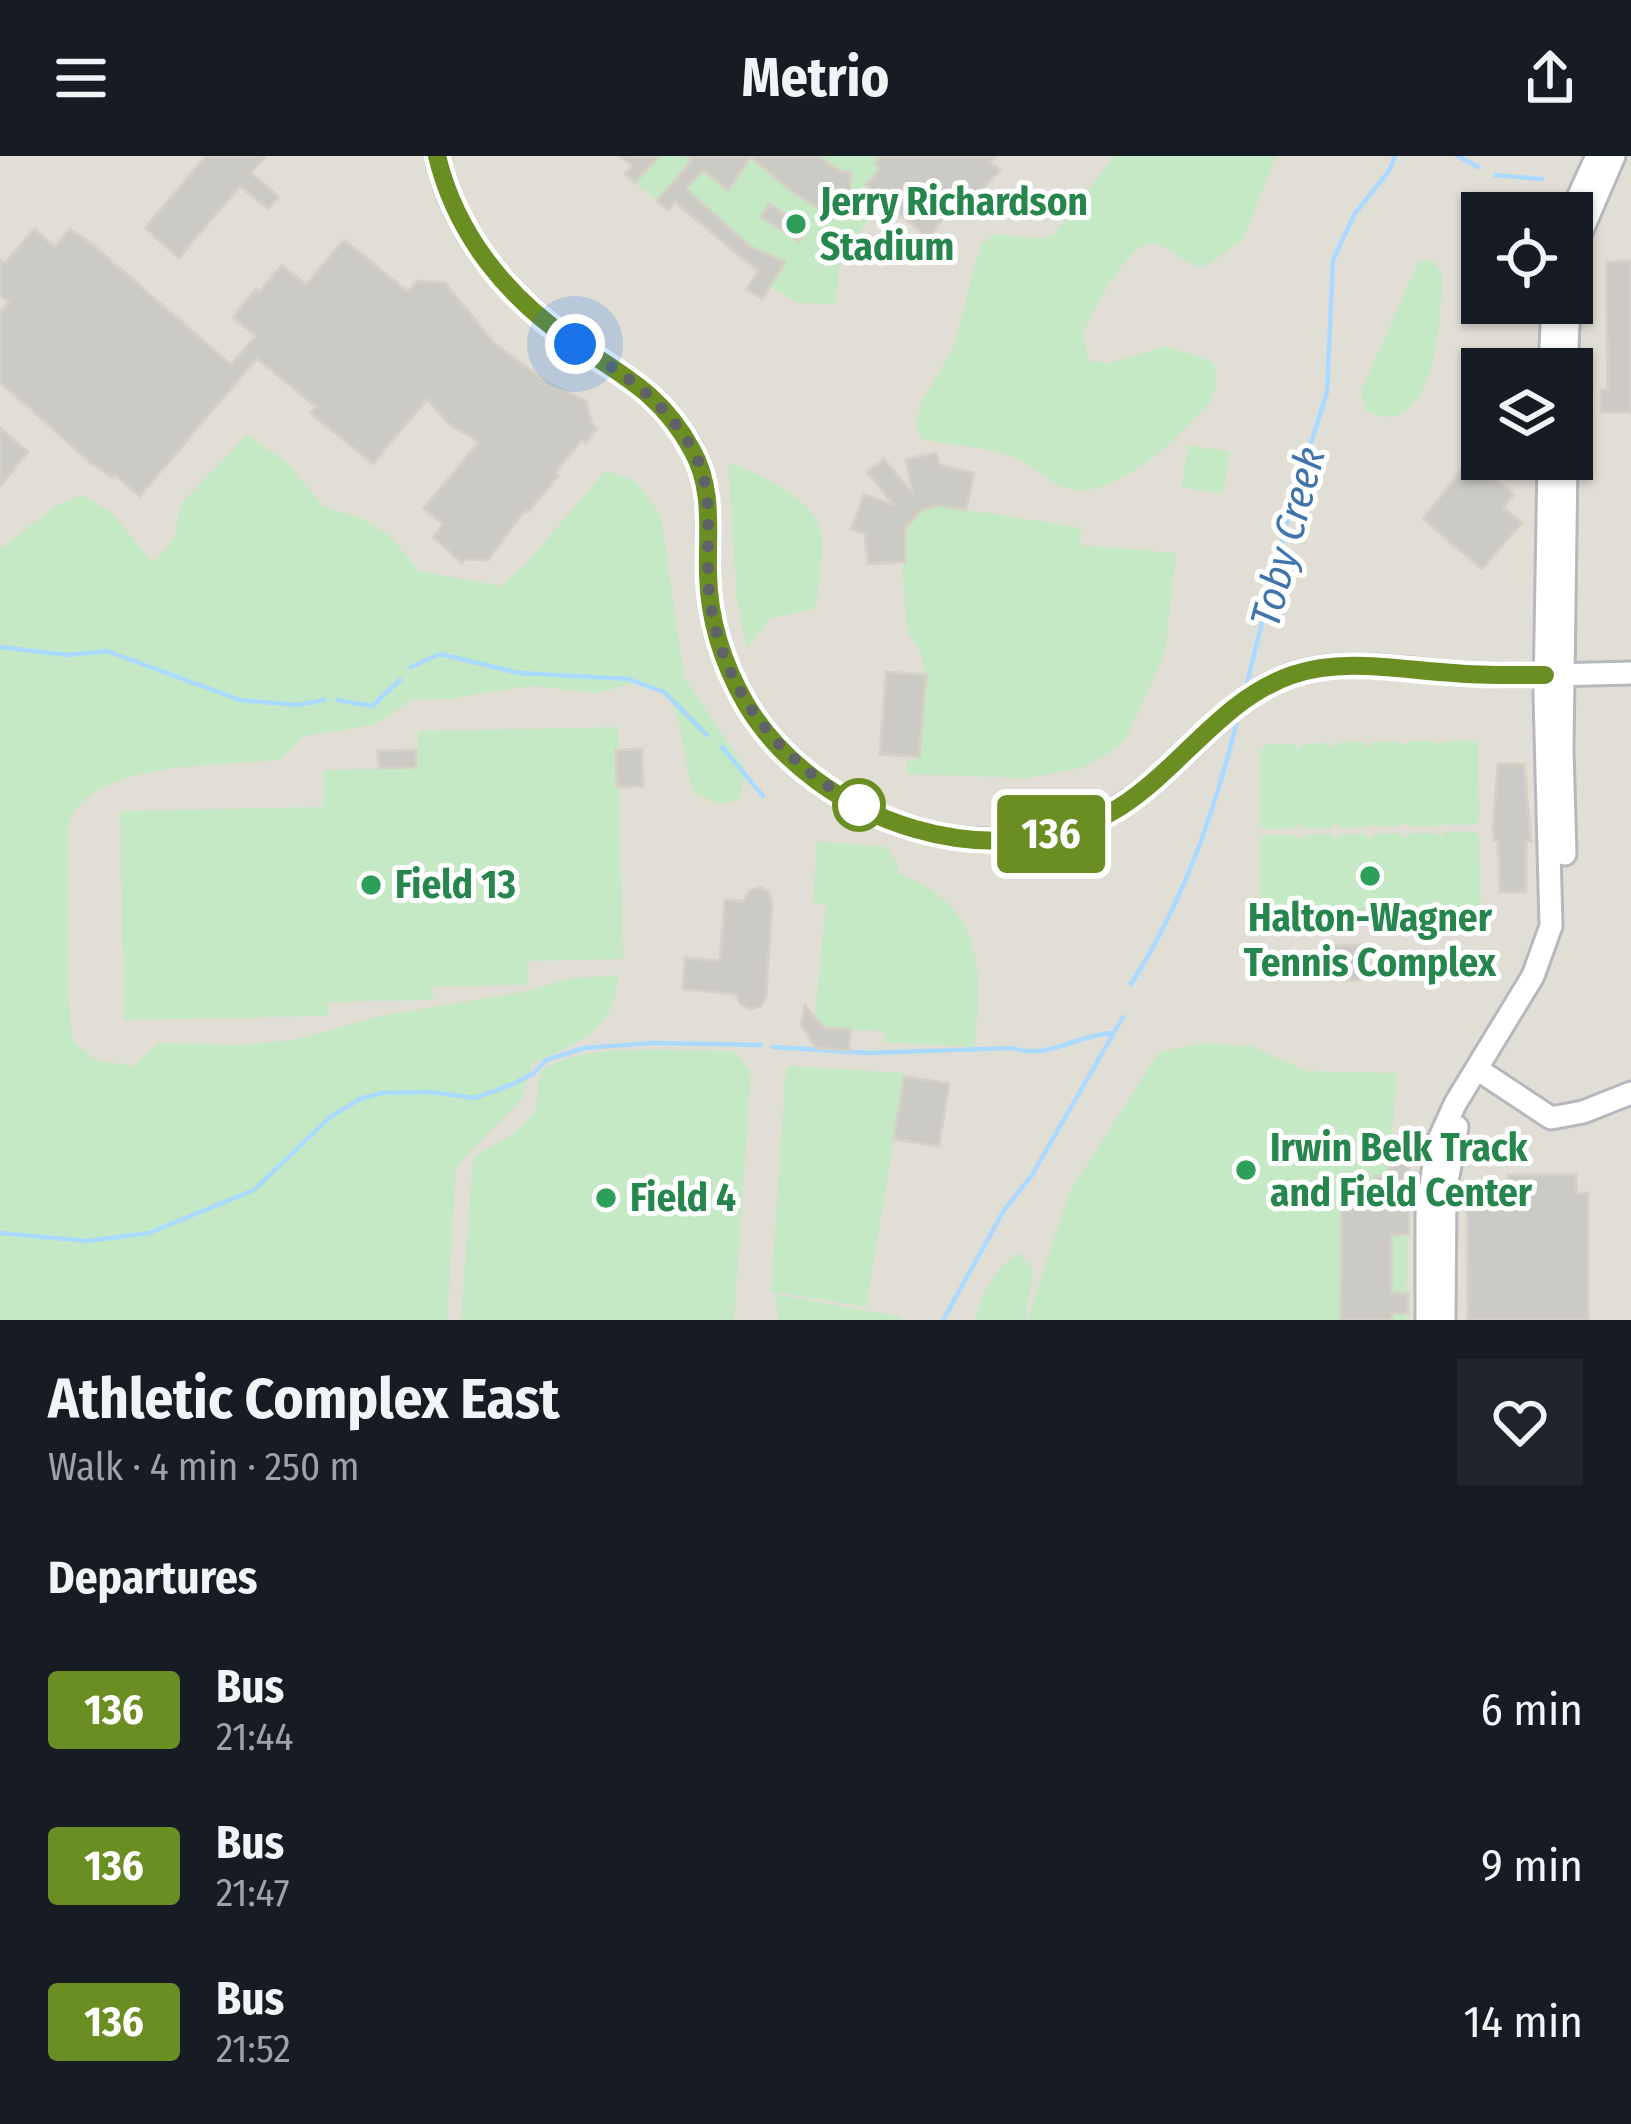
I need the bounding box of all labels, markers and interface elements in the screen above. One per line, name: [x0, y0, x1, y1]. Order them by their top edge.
icon: menu: [48, 45, 114, 111]
icon: share: [1517, 45, 1583, 111]
text: Metrio: [742, 46, 889, 110]
place label: Jerry Richardson Stadium: [819, 179, 1088, 270]
map controls: [1461, 192, 1593, 480]
button: locate: [1461, 192, 1593, 324]
marker: Jerry Richardson Stadium: [783, 211, 809, 237]
your location: [545, 314, 605, 374]
button: layers: [1461, 348, 1593, 480]
water label: Toby Creek: [1240, 442, 1336, 632]
unlabelled marker: [834, 780, 884, 830]
line badge: 136: [982, 795, 1120, 873]
text: 136: [1021, 809, 1081, 859]
place label: Field 13: [395, 862, 516, 908]
marker: Halton-Wagner Tennis Complex: [1357, 863, 1383, 889]
marker: Field 13: [358, 872, 384, 898]
place label: Halton-Wagner Tennis Complex: [1244, 895, 1497, 986]
place label: Irwin Belk Track and Field Center: [1270, 1125, 1533, 1216]
marker: Irwin Belk Track and Field Center: [1233, 1157, 1259, 1183]
place label: Field 4: [630, 1175, 736, 1221]
marker: Field 4: [593, 1185, 619, 1211]
button: heart: [1457, 1359, 1583, 1485]
text: Athletic Complex East: [48, 1365, 560, 1433]
text: Walk · 4 min · 250 m: [48, 1444, 359, 1490]
text: Departures: [48, 1551, 257, 1605]
text: Bus: [216, 1660, 284, 1714]
text: 6 min: [1480, 1683, 1583, 1737]
text: 136: [84, 1685, 144, 1735]
text: 21:44: [216, 1714, 293, 1760]
text: Bus: [216, 1816, 284, 1870]
text: 9 min: [1481, 1839, 1583, 1893]
text: 136: [84, 1841, 144, 1891]
text: 21:47: [216, 1870, 290, 1916]
text: Bus: [216, 1972, 284, 2026]
text: 14 min: [1463, 1995, 1583, 2049]
text: 136: [84, 1997, 144, 2047]
text: 21:52: [216, 2026, 291, 2072]

